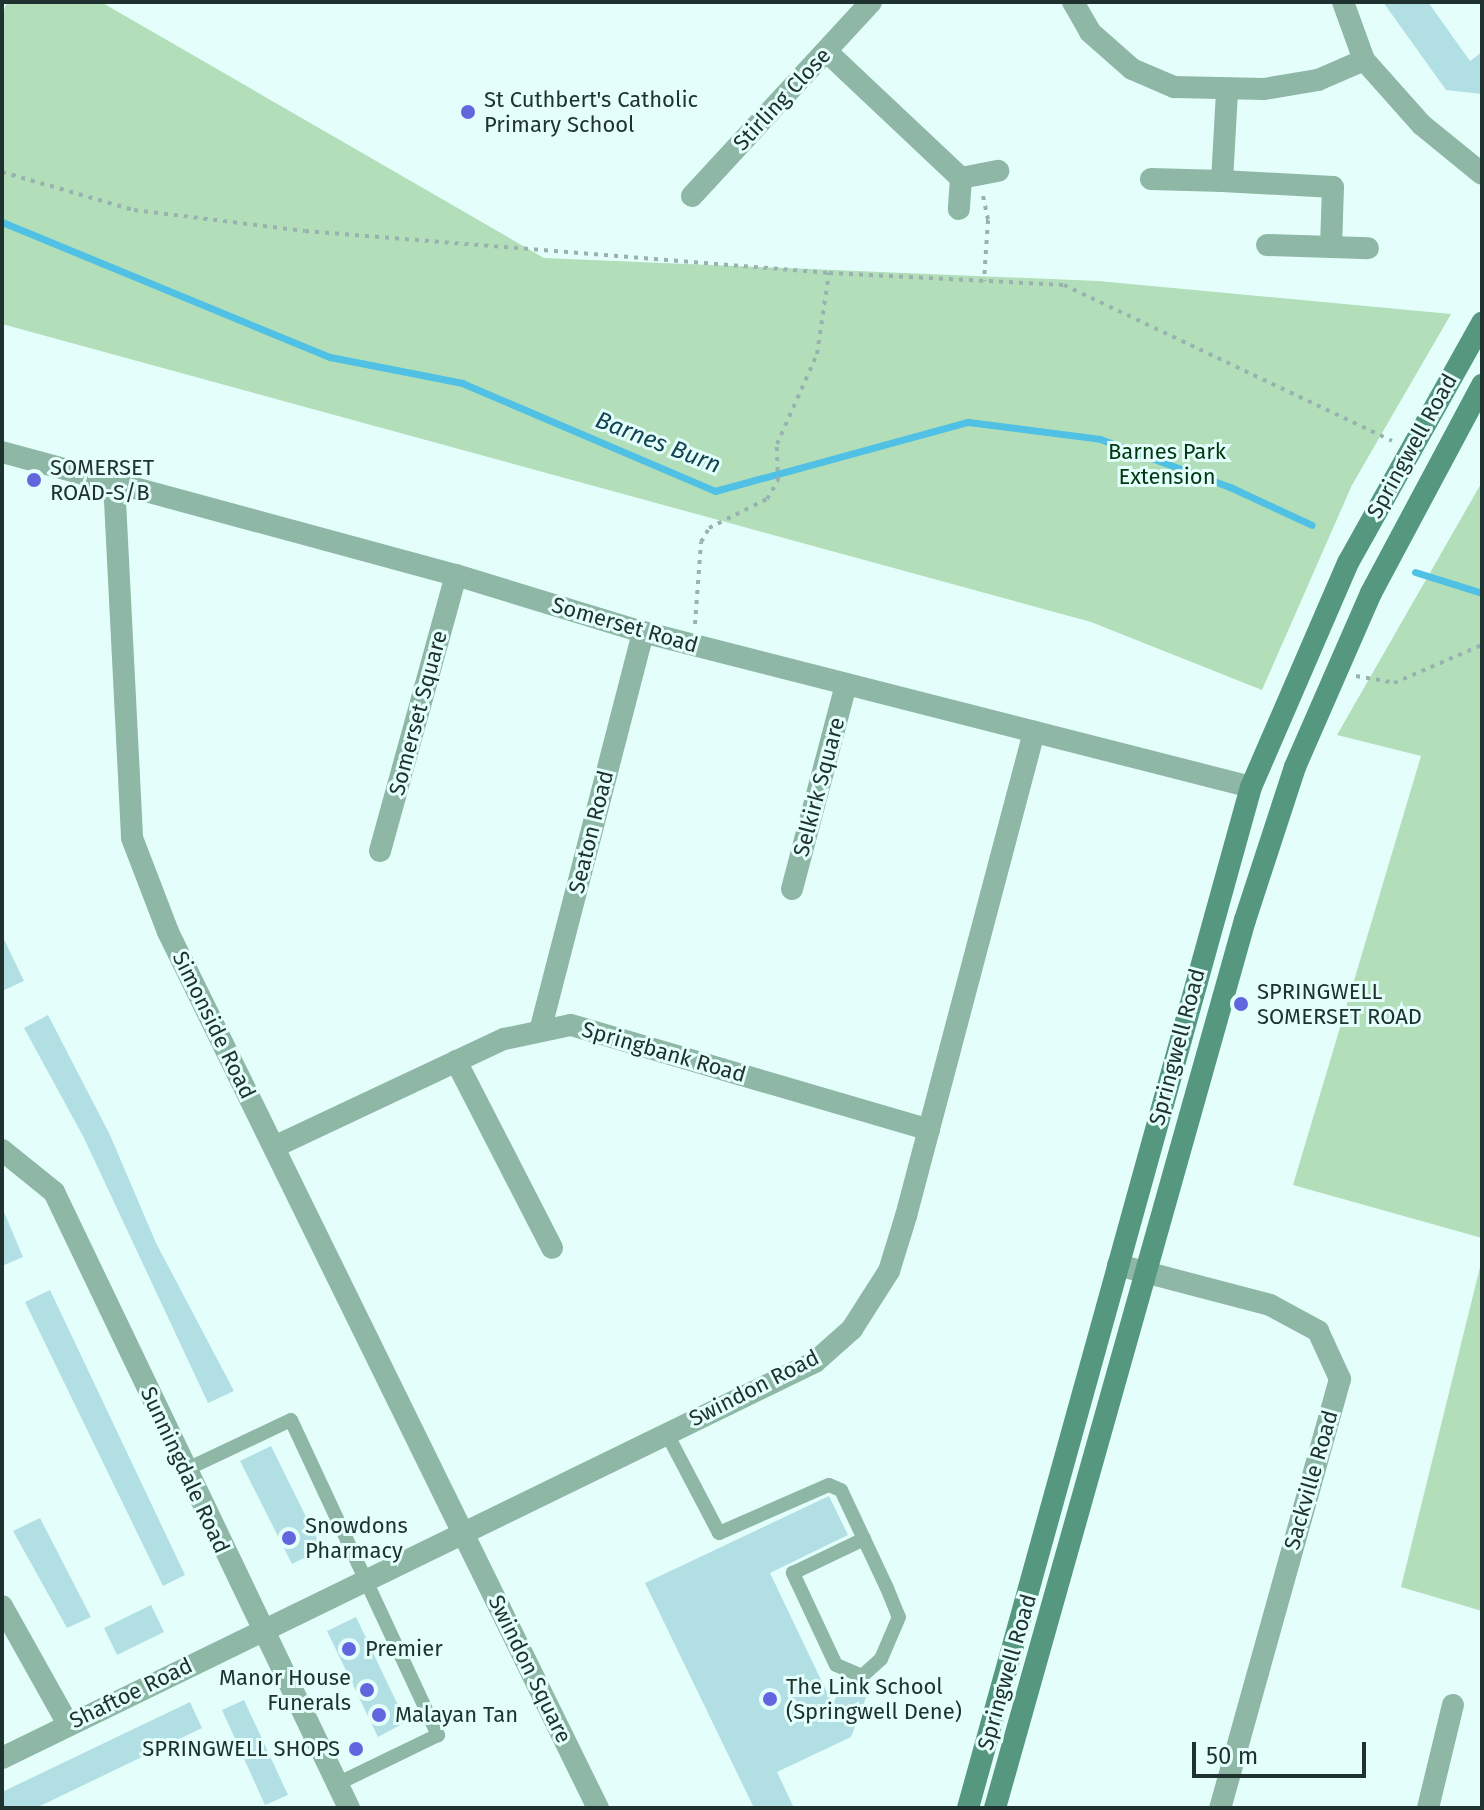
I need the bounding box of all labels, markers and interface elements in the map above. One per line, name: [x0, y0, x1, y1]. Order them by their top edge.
street label: Stirling Close: [728, 42, 836, 156]
place label: St Cuthbert's Catholic Primary School: [484, 86, 698, 138]
marker: St Cuthbert's Catholic Primary School: [459, 103, 477, 121]
street label: Springwell Road: [1361, 369, 1463, 523]
water label: Barnes Burn: [591, 406, 725, 480]
park label: Barnes Park Extension: [1108, 438, 1226, 490]
place label: SOMERSET ROAD-S/B: [50, 454, 154, 506]
marker: SOMERSET ROAD-S/B: [25, 471, 43, 489]
street label: Somerset Road: [549, 592, 701, 658]
street label: Somerset Square: [383, 628, 453, 798]
street label: Selkirk Square: [788, 714, 850, 860]
street label: Seaton Road: [563, 768, 619, 896]
street label: Simonside Road: [167, 947, 261, 1103]
street label: Springwell Road: [1143, 966, 1211, 1128]
place label: SPRINGWELL SOMERSET ROAD: [1257, 978, 1422, 1030]
marker: SPRINGWELL SOMERSET ROAD: [1232, 995, 1250, 1013]
street label: Springbank Road: [579, 1016, 749, 1088]
street label: Swindon Road: [685, 1344, 823, 1432]
street label: Sunningdale Road: [135, 1383, 235, 1557]
street label: Sackville Road: [1278, 1407, 1344, 1553]
place label: Snowdons Pharmacy: [305, 1512, 408, 1564]
marker: Snowdons Pharmacy: [280, 1529, 298, 1547]
street label: Swindon Square: [483, 1591, 577, 1747]
street label: Springwell Road: [972, 1591, 1042, 1753]
place label: Premier: [365, 1636, 443, 1662]
marker: Premier: [340, 1640, 358, 1658]
street label: Shaftoe Road: [65, 1652, 197, 1734]
place label: Manor House Funerals: [219, 1664, 351, 1716]
place label: The Link School (Springwell Dene): [786, 1673, 962, 1724]
marker: Manor House Funerals: [358, 1681, 376, 1699]
marker: The Link School (Springwell Dene): [761, 1690, 779, 1708]
place label: Malayan Tan: [395, 1702, 518, 1728]
marker: Malayan Tan: [370, 1706, 388, 1724]
scale bar: [1196, 1726, 1370, 1776]
place label: SPRINGWELL SHOPS: [142, 1736, 340, 1762]
marker: SPRINGWELL SHOPS: [347, 1740, 365, 1758]
text: 50 m: [1206, 1742, 1258, 1770]

